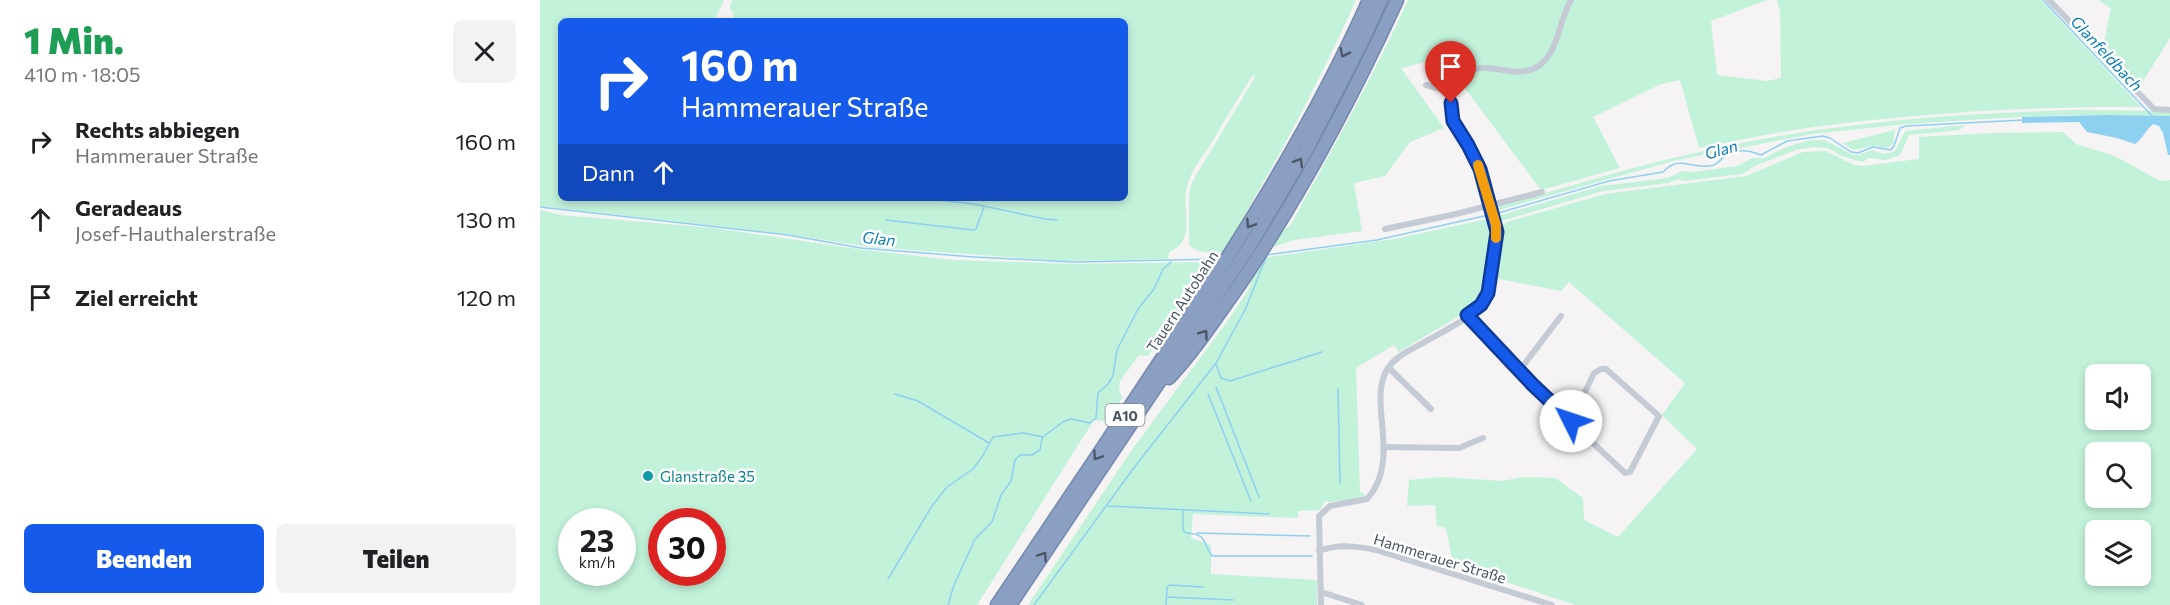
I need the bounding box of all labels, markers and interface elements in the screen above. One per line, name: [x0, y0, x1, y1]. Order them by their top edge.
water label: Glanfeldbach: [2067, 11, 2147, 95]
text: 1 Min.: [24, 17, 124, 61]
button: close: [453, 20, 516, 83]
text: 160 m: [681, 38, 799, 90]
pin: [1425, 41, 1476, 103]
icon: right: [582, 42, 660, 120]
one-way arrow: [1340, 47, 1352, 58]
icon: arrive: [1434, 50, 1467, 83]
text: 410 m · 18:05: [24, 62, 141, 86]
text: Hammerauer Straße: [681, 90, 929, 123]
text: Rechts abbiegen: [75, 116, 240, 143]
icon: right: [24, 125, 57, 158]
text: 160 m: [455, 128, 516, 155]
water label: Glan: [1702, 135, 1740, 163]
text: Hammerauer Straße: [75, 143, 258, 167]
icon: ahead: [647, 156, 680, 189]
one-way arrow: [1292, 158, 1304, 168]
text: Dann: [582, 159, 635, 186]
text: Geradeaus: [75, 194, 182, 221]
icon: ahead: [24, 203, 57, 236]
text: 130 m: [456, 206, 516, 233]
one-way arrow: [1246, 217, 1257, 228]
text: Josef-Hauthalerstraße: [75, 221, 276, 245]
water label: Glan: [861, 227, 897, 249]
street label: Tauern Autobahn: [1142, 247, 1222, 355]
icon: arrive: [24, 281, 57, 314]
text: Ziel erreicht: [75, 284, 198, 311]
text: 120 m: [457, 284, 516, 311]
one-way arrow: [1197, 330, 1208, 341]
map controls: [2085, 364, 2151, 586]
button: sound: [2085, 364, 2151, 430]
position arrow: [1539, 389, 1603, 453]
road number: A10: [1106, 404, 1144, 426]
button: search: [2085, 442, 2151, 508]
one-way arrow: [1093, 450, 1104, 461]
place label: Glanstraße 35: [660, 467, 755, 485]
marker: Glanstraße 35: [641, 469, 655, 483]
speed limit sign: 30: [648, 508, 726, 586]
button: layers: [2085, 520, 2151, 586]
text: 23: [580, 521, 614, 558]
button: Beenden: [24, 524, 264, 593]
button: Teilen: [276, 524, 516, 593]
street label: Hammerauer Straße: [1372, 529, 1508, 587]
one-way arrow: [1036, 552, 1047, 563]
text: km/h: [579, 553, 615, 571]

